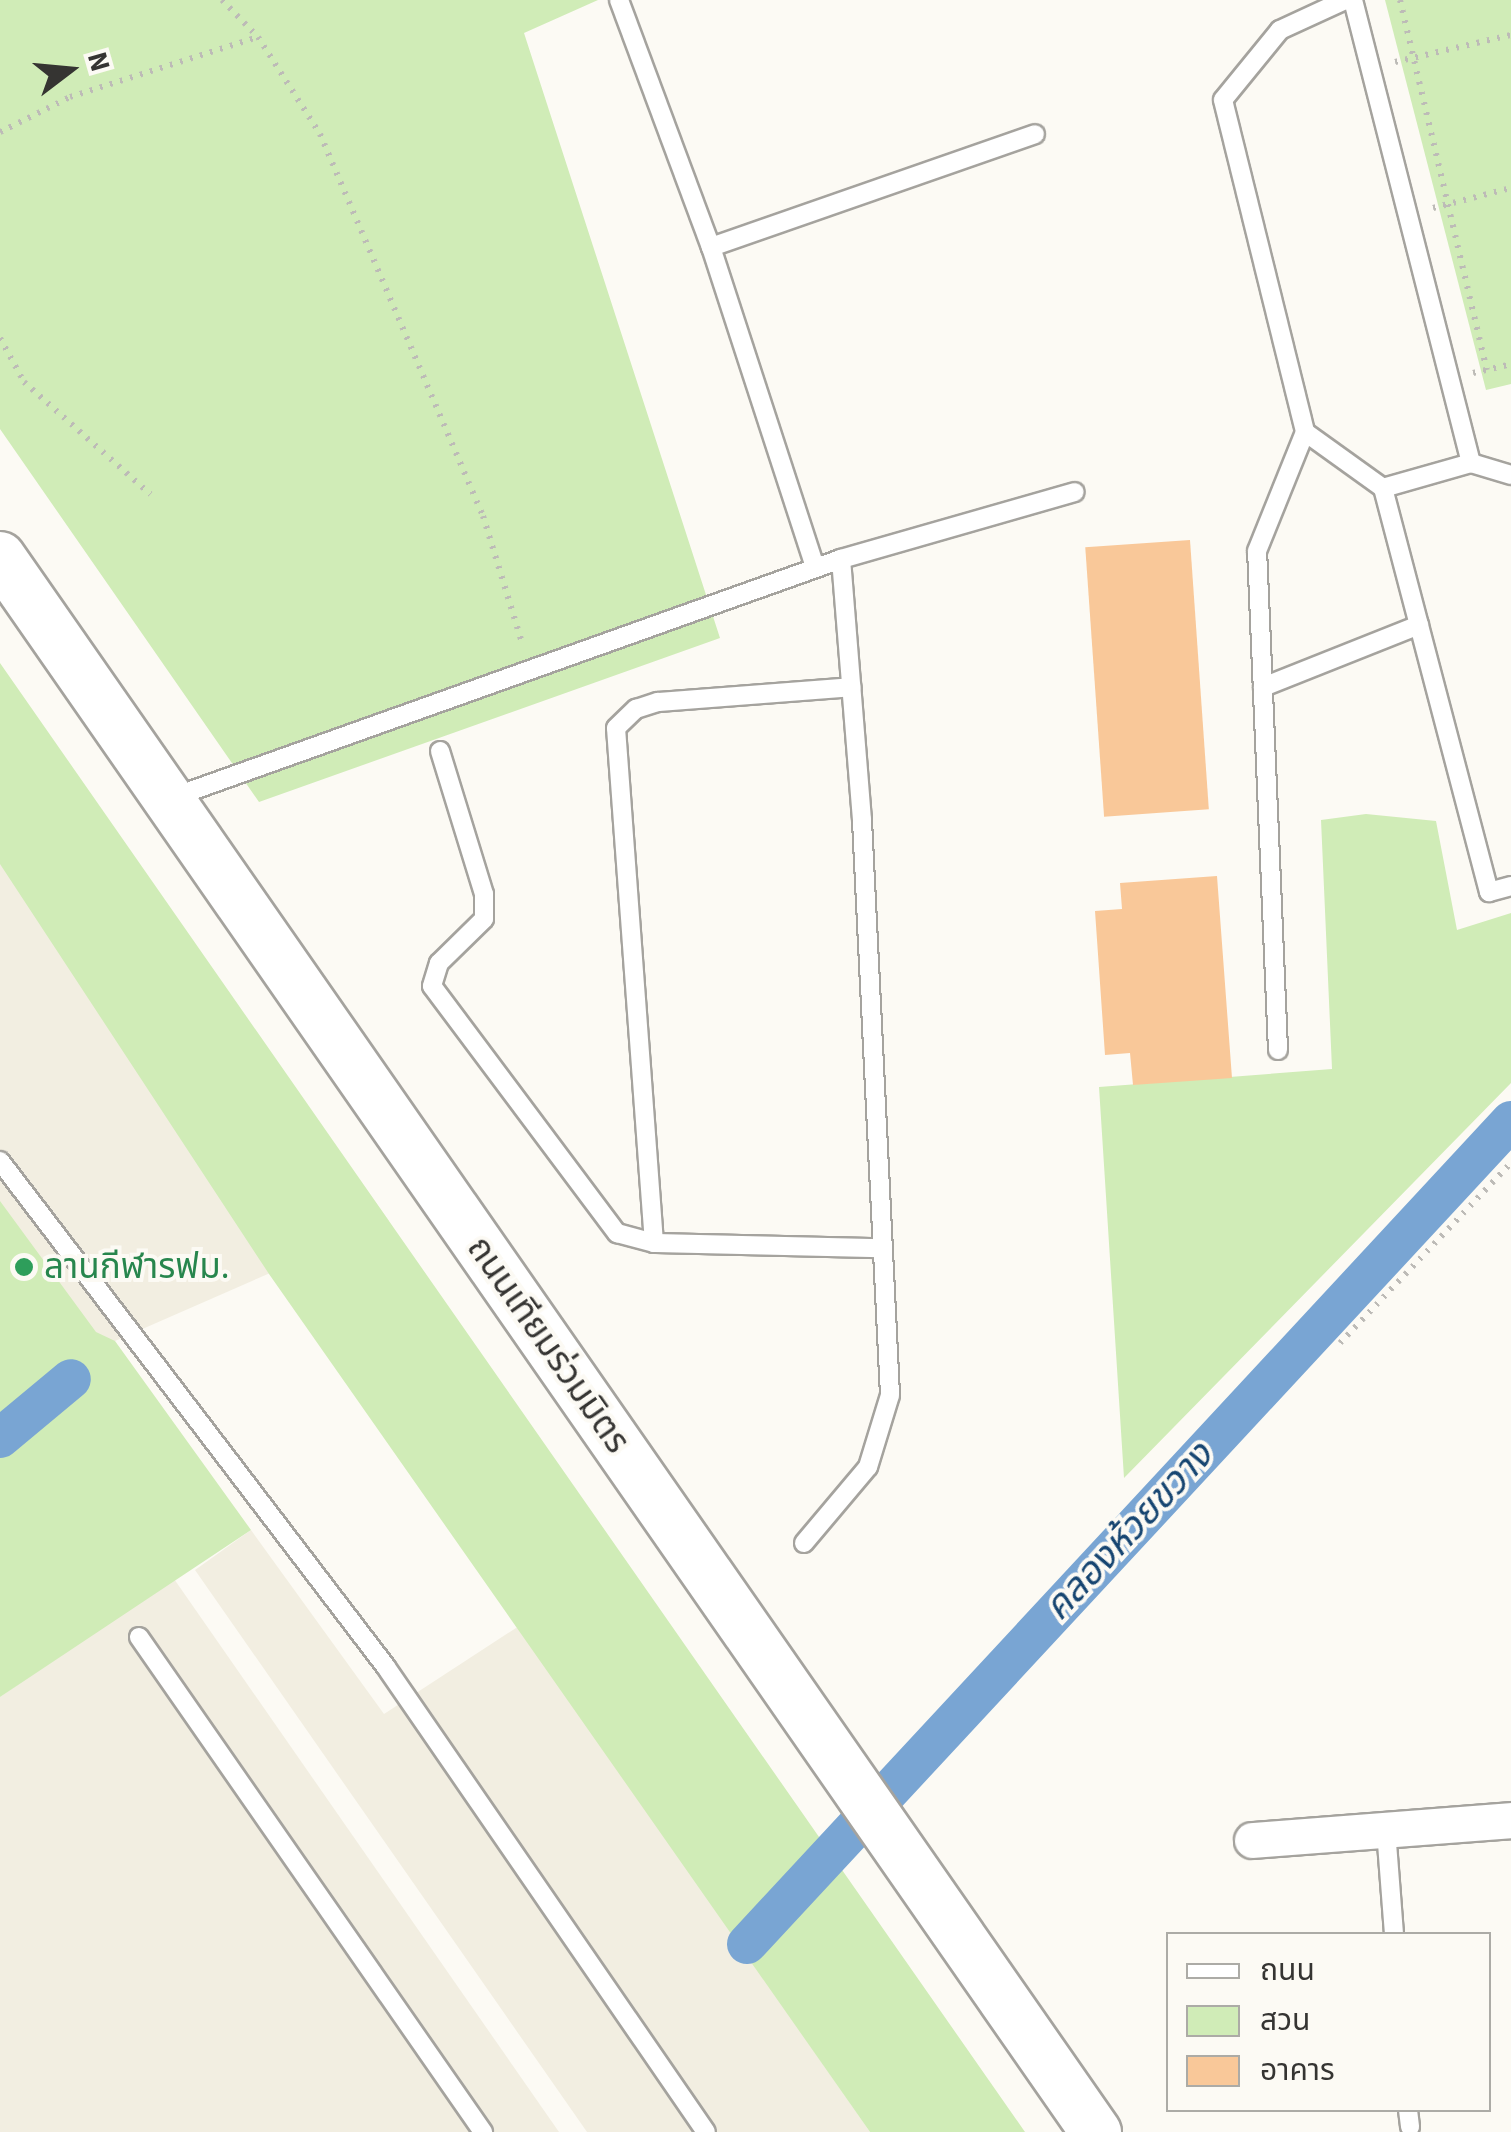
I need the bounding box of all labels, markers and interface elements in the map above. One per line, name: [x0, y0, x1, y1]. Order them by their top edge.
north arrow: [20, 20, 120, 120]
text: N: [77, 47, 121, 76]
street label: ถนนเทียมร่วมมิตร: [458, 1229, 638, 1461]
place label: ลานกีฬารฟม.: [44, 1246, 229, 1288]
marker: ลานกีฬารฟม.: [13, 1256, 35, 1278]
water label: คลองห้วยขวาง: [1035, 1434, 1223, 1630]
legend: [1166, 1932, 1491, 2112]
text: ถนน: [1260, 1949, 1315, 1992]
text: สวน: [1260, 1999, 1310, 2042]
text: อาคาร: [1260, 2049, 1335, 2092]

